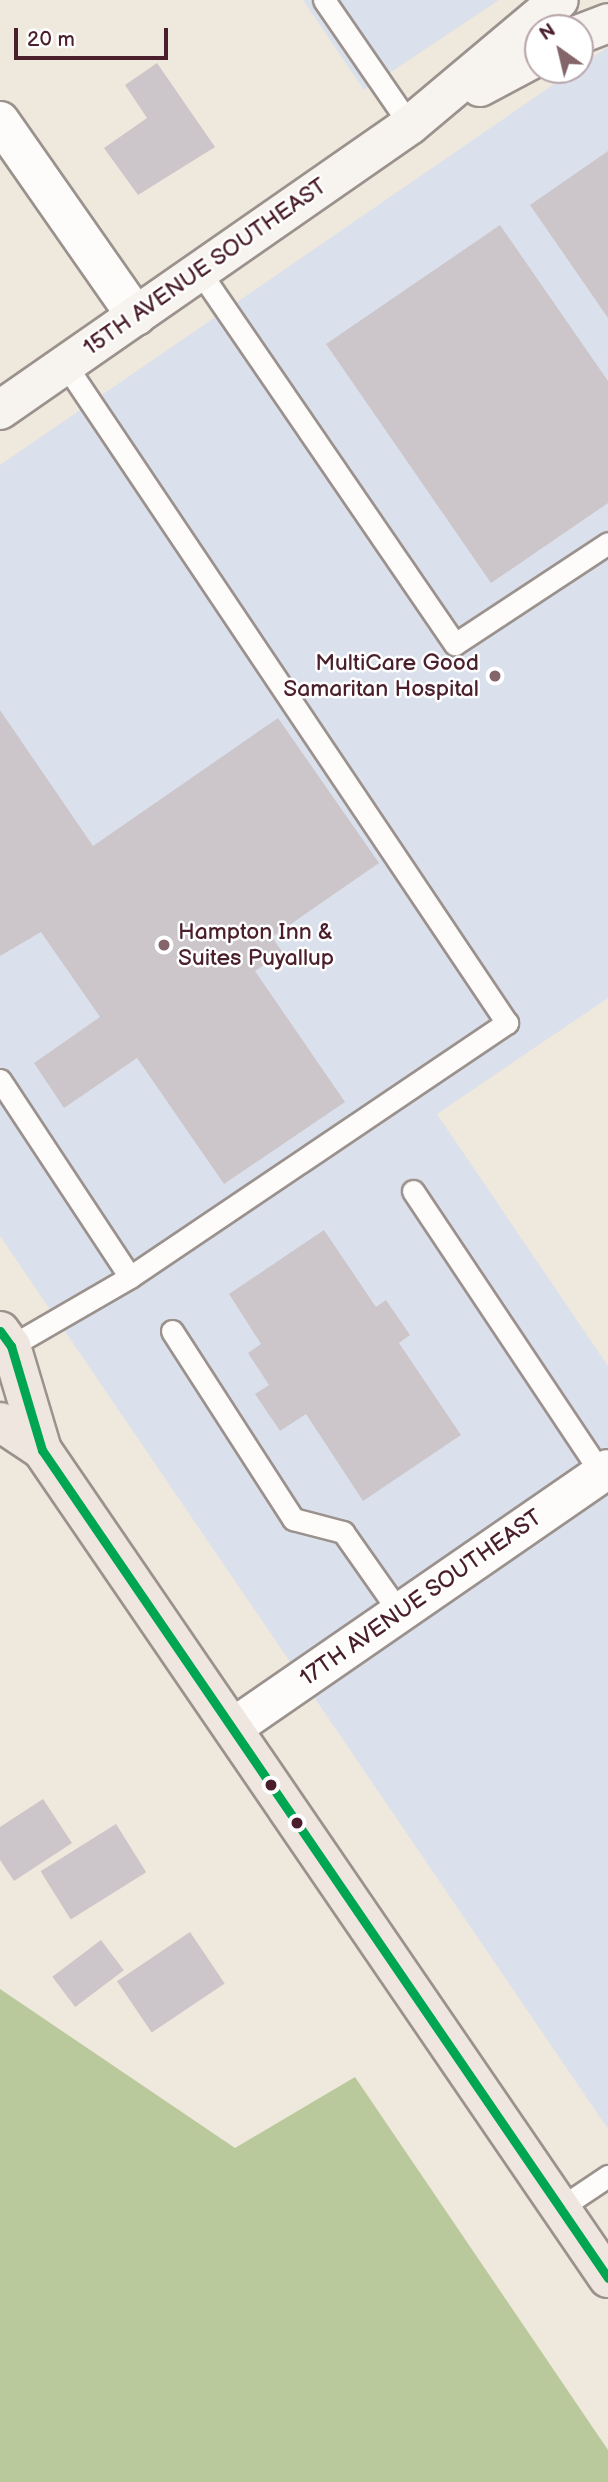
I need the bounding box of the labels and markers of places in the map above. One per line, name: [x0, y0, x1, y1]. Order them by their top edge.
place label: MultiCare Good Samaritan Hospital: [283, 649, 479, 703]
marker: MultiCare Good Samaritan Hospital: [485, 666, 505, 686]
place label: Hampton Inn & Suites Puyallup: [178, 918, 334, 972]
marker: Hampton Inn & Suites Puyallup: [156, 937, 172, 953]
unlabelled marker: [264, 1778, 278, 1792]
unlabelled marker: [290, 1816, 304, 1830]

